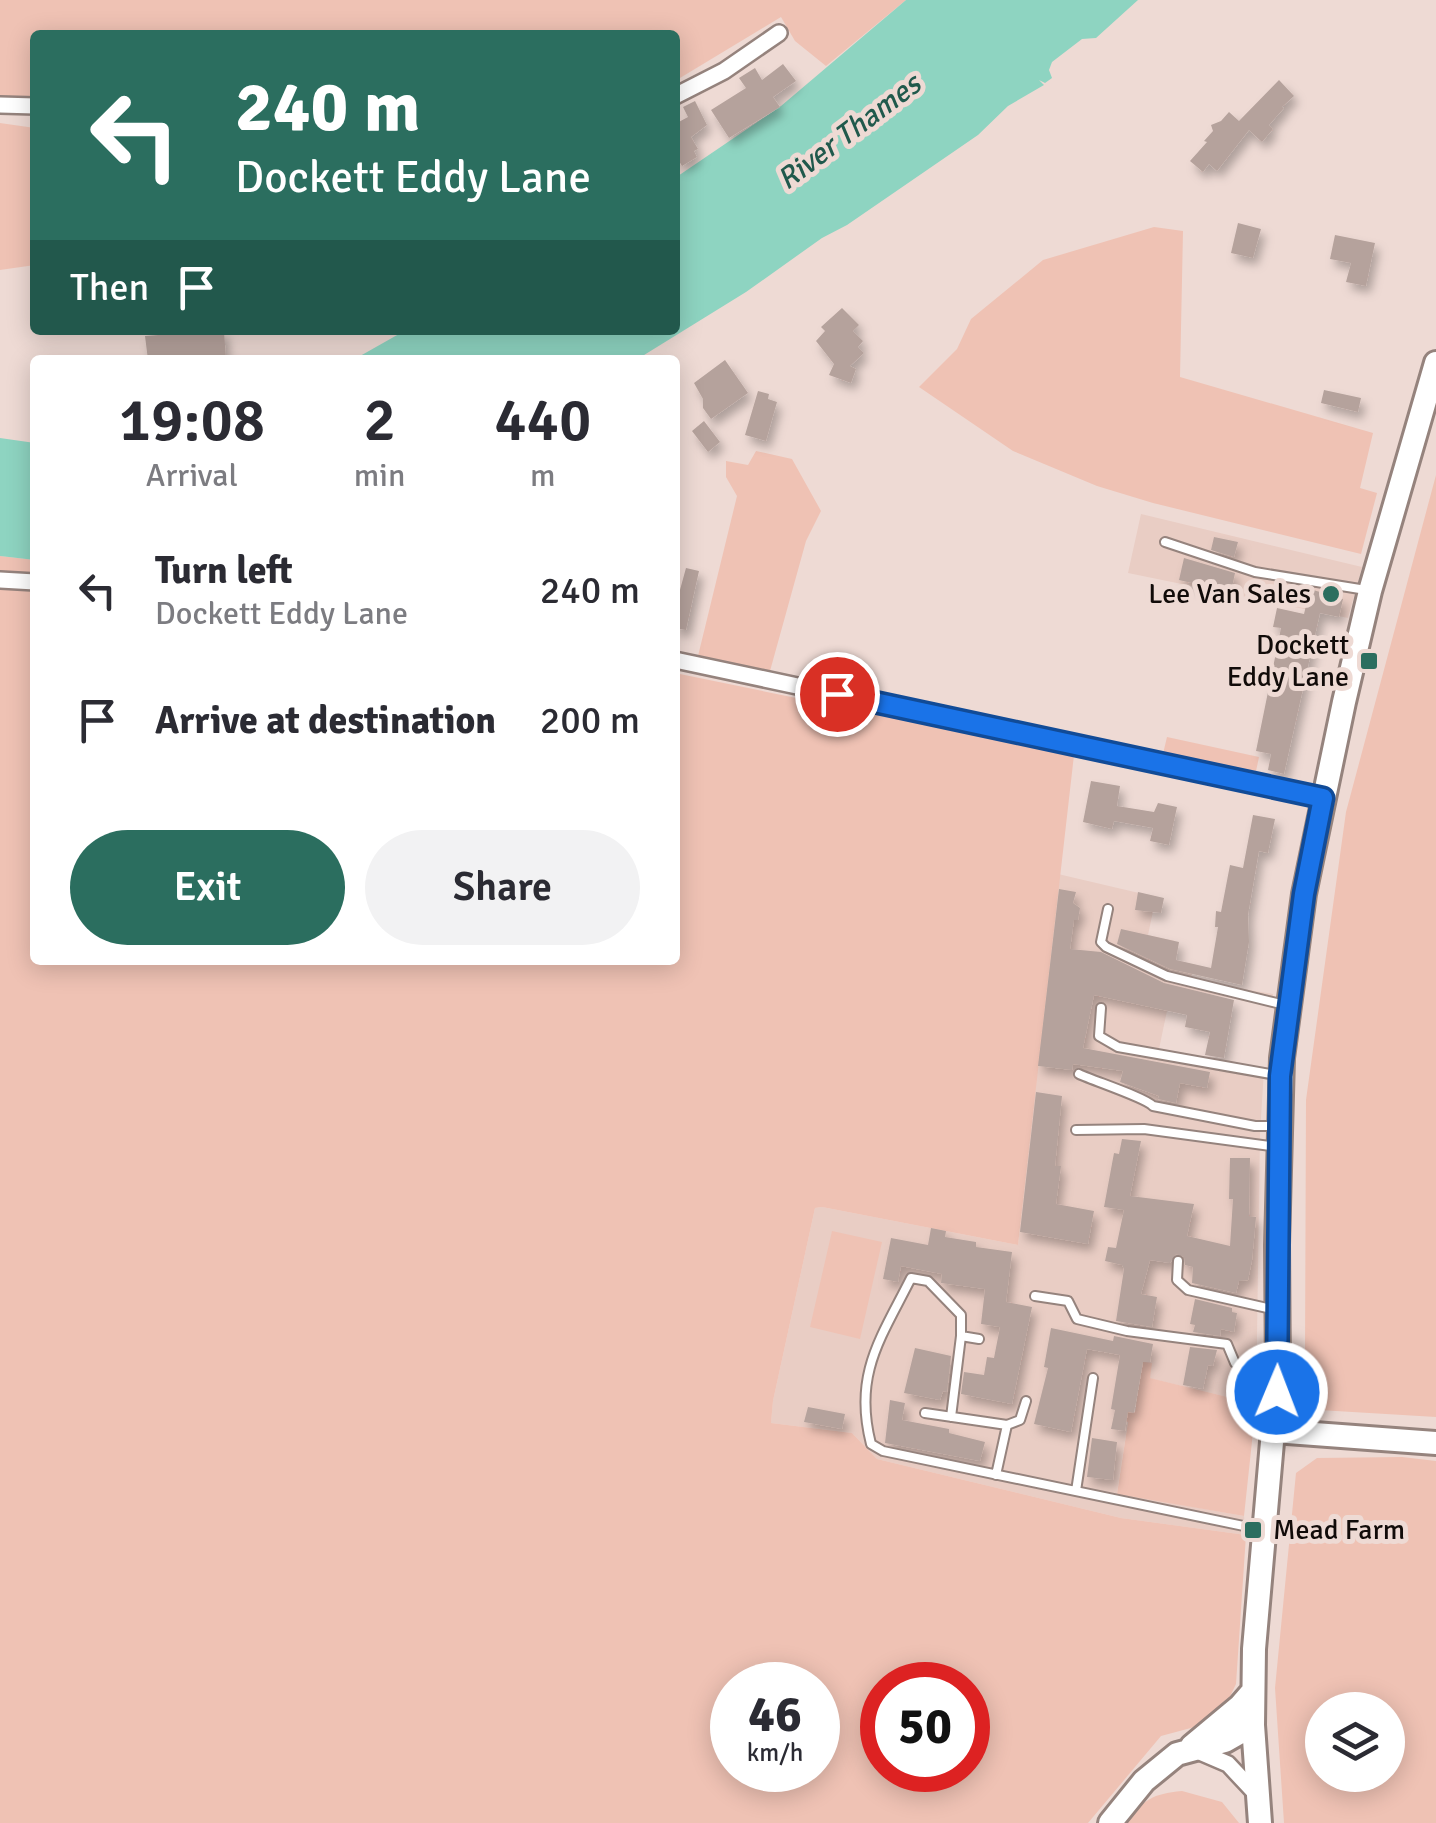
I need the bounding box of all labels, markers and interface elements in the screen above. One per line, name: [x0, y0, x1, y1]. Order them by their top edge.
text: 240 m: [235, 64, 420, 150]
water label: River Thames: [770, 64, 930, 198]
icon: left: [70, 70, 200, 200]
text: Dockett Eddy Lane: [235, 150, 591, 205]
icon: arrive: [169, 260, 224, 315]
text: Then: [70, 264, 149, 311]
text: 19:08: [119, 384, 265, 458]
text: 2: [363, 384, 396, 458]
text: 440: [494, 384, 591, 458]
text: Arrival: [146, 456, 238, 495]
text: min: [354, 456, 405, 495]
text: m: [530, 456, 556, 495]
text: Turn left: [155, 547, 293, 594]
icon: left: [70, 563, 125, 618]
text: 240 m: [540, 567, 640, 614]
place label: Lee Van Sales: [1148, 577, 1311, 611]
marker: Lee Van Sales: [1320, 583, 1342, 605]
text: Dockett Eddy Lane: [155, 594, 408, 633]
place label: Dockett Eddy Lane: [1227, 628, 1349, 694]
marker: Dockett Eddy Lane: [1358, 650, 1380, 672]
pin: [795, 652, 880, 737]
icon: arrive: [810, 667, 865, 722]
icon: arrive: [70, 693, 125, 748]
text: Arrive at destination: [155, 697, 496, 744]
text: 200 m: [540, 697, 640, 744]
button: Exit: [70, 830, 345, 945]
button: Share: [365, 830, 640, 945]
position arrow: [1225, 1340, 1329, 1444]
place label: Mead Farm: [1273, 1513, 1405, 1547]
marker: Mead Farm: [1242, 1519, 1264, 1541]
speed limit sign: 50: [860, 1662, 990, 1792]
text: 46: [748, 1684, 802, 1746]
map controls: [1305, 1692, 1405, 1792]
button: layers: [1305, 1692, 1405, 1792]
text: km/h: [747, 1737, 803, 1768]

